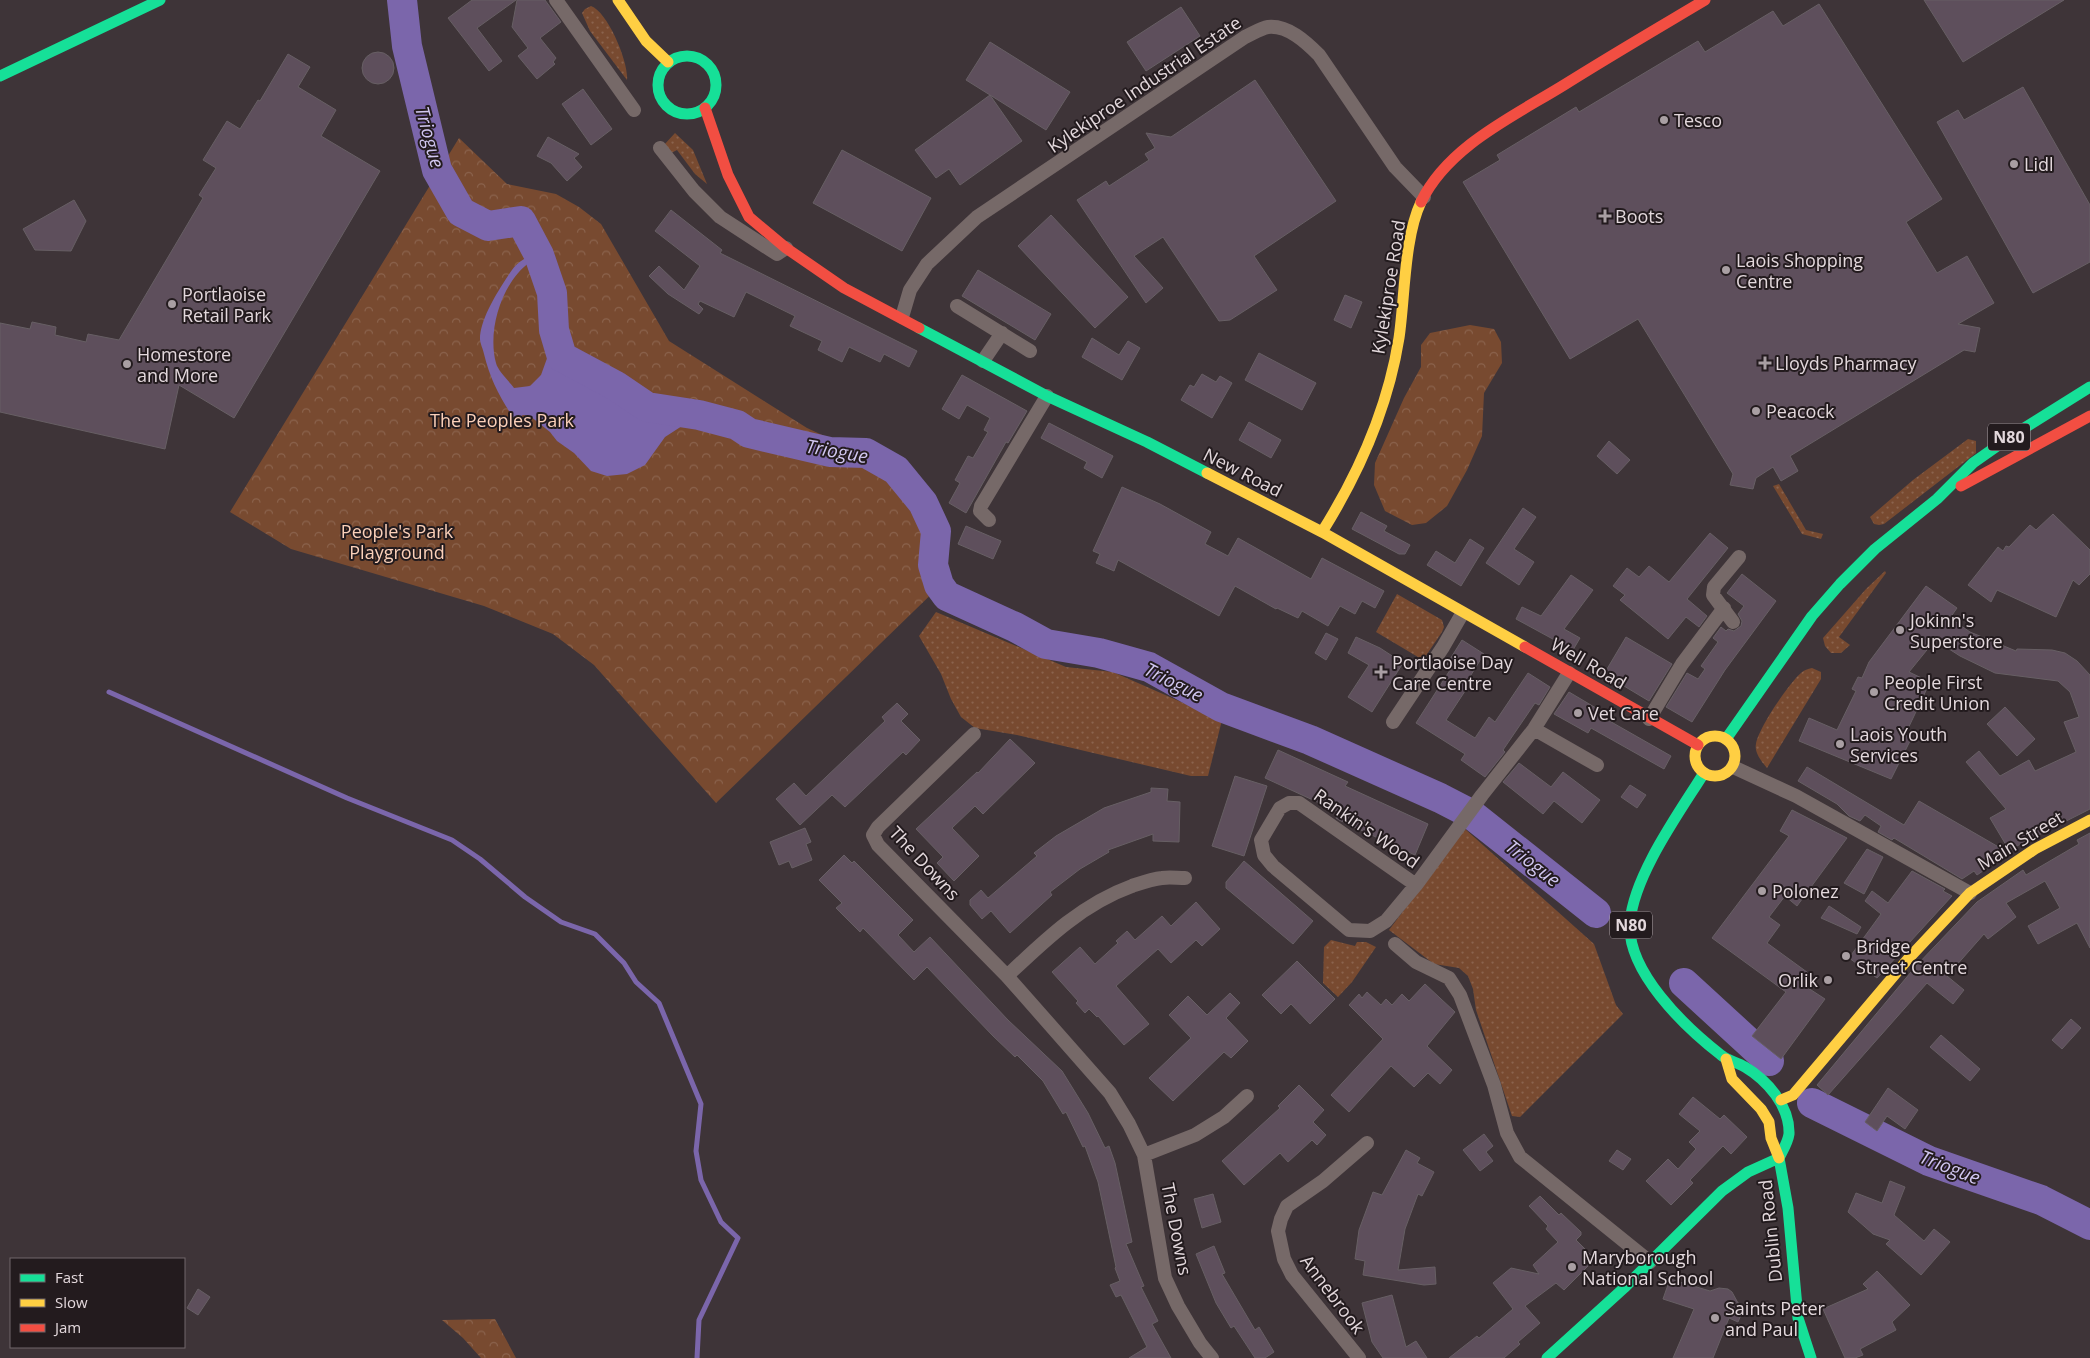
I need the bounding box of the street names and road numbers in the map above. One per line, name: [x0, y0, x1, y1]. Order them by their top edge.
street label: Kylekiproe Industrial Estate: [1043, 10, 1245, 158]
street label: Kylekiproe Road: [1366, 218, 1410, 356]
road number: N80: [1988, 424, 2030, 451]
street label: New Road: [1200, 442, 1286, 502]
street label: Well Road: [1547, 632, 1631, 694]
street label: Rankin's Wood: [1309, 783, 1425, 873]
street label: Main Street: [1972, 805, 2068, 875]
street label: The Downs: [884, 821, 966, 905]
road number: N80: [1610, 912, 1652, 938]
street label: Dublin Road: [1753, 1179, 1787, 1283]
street label: The Downs: [1156, 1181, 1198, 1277]
street label: Annebrook: [1295, 1250, 1371, 1339]

